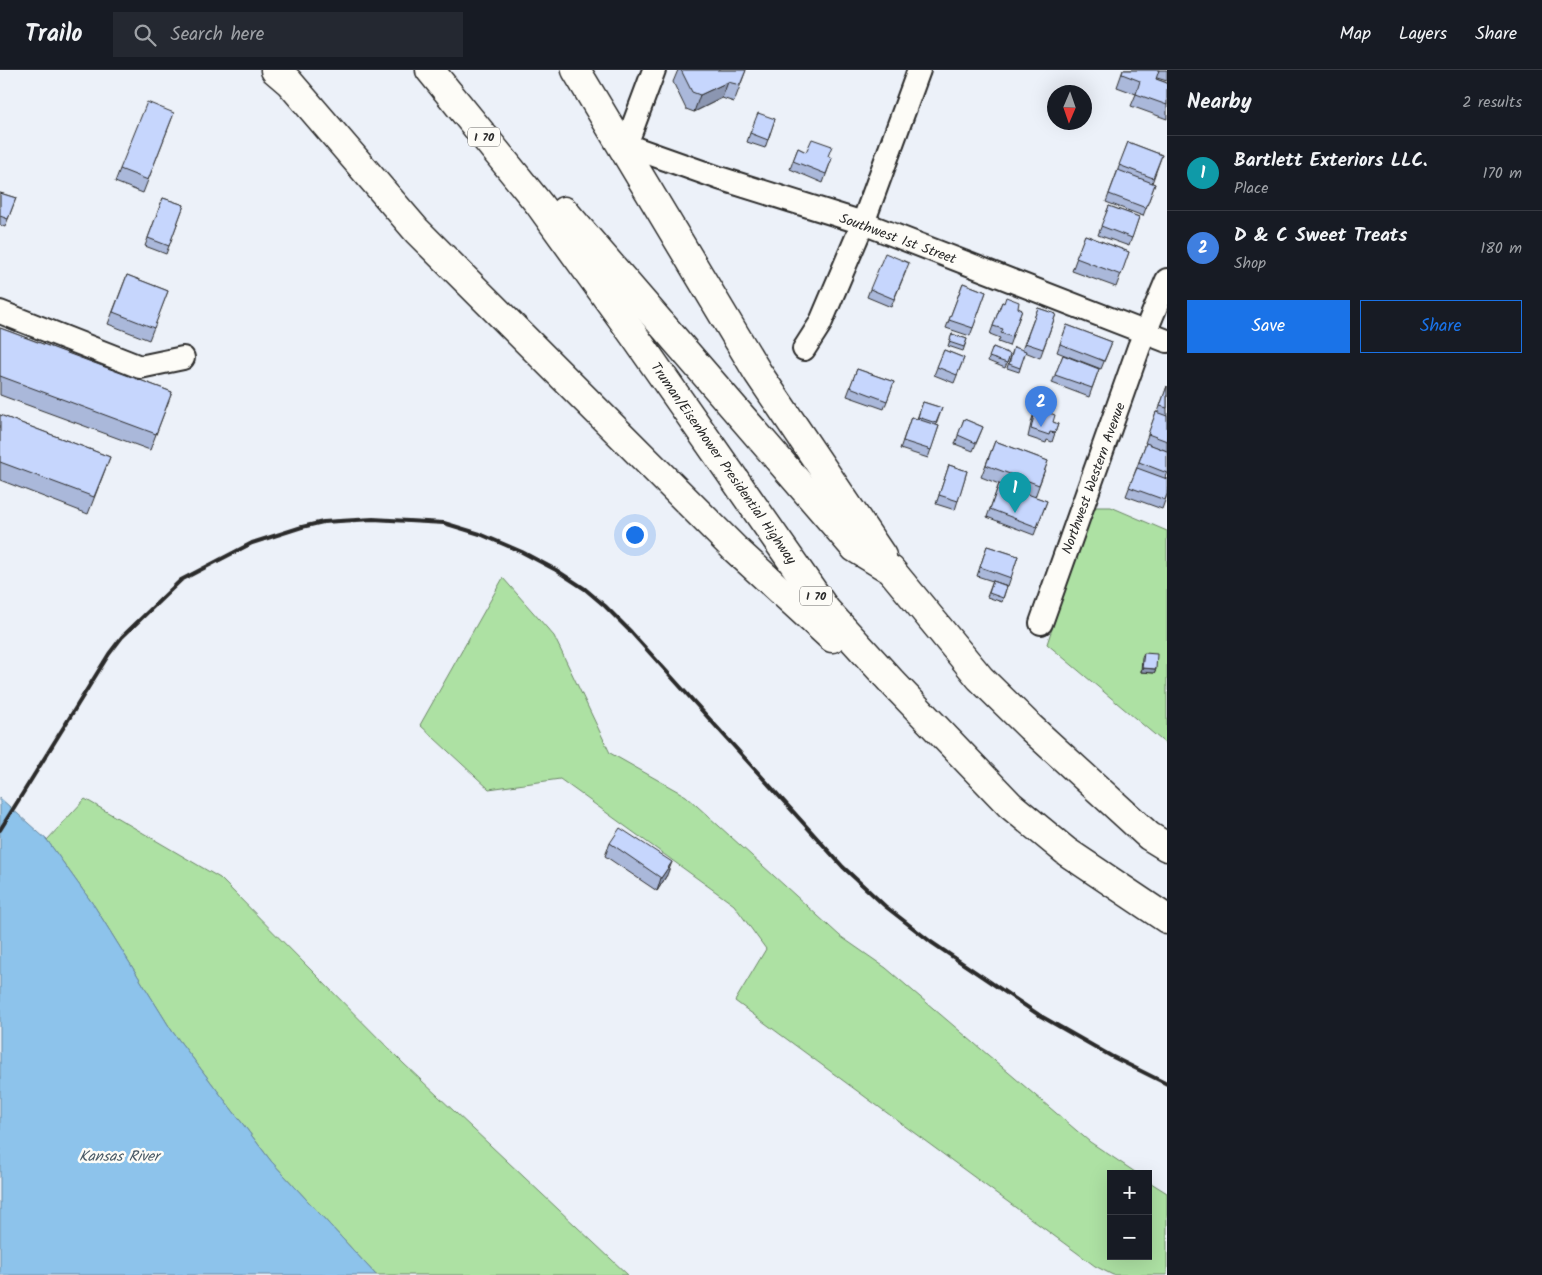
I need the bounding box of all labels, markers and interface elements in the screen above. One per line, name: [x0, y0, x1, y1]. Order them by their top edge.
search box: [113, 12, 463, 57]
text: Trailo: [25, 15, 83, 54]
text: Search here: [171, 20, 264, 50]
text: Map: [1340, 20, 1371, 49]
text: Layers: [1399, 20, 1447, 49]
text: Share: [1475, 20, 1517, 49]
icon: search: [131, 21, 159, 49]
north arrow: [1047, 85, 1092, 130]
text: Nearby: [1187, 86, 1252, 119]
text: 2 results: [1462, 90, 1522, 115]
road number: I 70: [468, 128, 500, 146]
text: Bartlett Exteriors LLC.: [1234, 146, 1428, 176]
text: 1: [1201, 161, 1205, 186]
text: 170 m: [1482, 161, 1522, 186]
text: Place: [1234, 176, 1268, 201]
street label: Southwest 1st Street: [836, 208, 960, 271]
text: D & C Sweet Treats: [1234, 221, 1407, 251]
text: 2: [1198, 236, 1208, 261]
text: 180 m: [1480, 236, 1522, 261]
text: Shop: [1234, 251, 1266, 276]
button: Save: [1187, 300, 1350, 353]
button: Share: [1360, 300, 1522, 353]
street label: Truman/Eisenhower Presidential Highway: [645, 358, 802, 570]
pin: 2: [1025, 386, 1057, 427]
street label: Northwest Western Avenue: [1056, 399, 1132, 557]
pin: 1: [999, 472, 1031, 513]
your location: [622, 522, 648, 548]
road number: I 70: [800, 586, 832, 606]
water label: Kansas River: [79, 1145, 162, 1169]
map controls: [1107, 1170, 1152, 1260]
button: +: [1107, 1170, 1152, 1215]
button: −: [1107, 1215, 1152, 1260]

